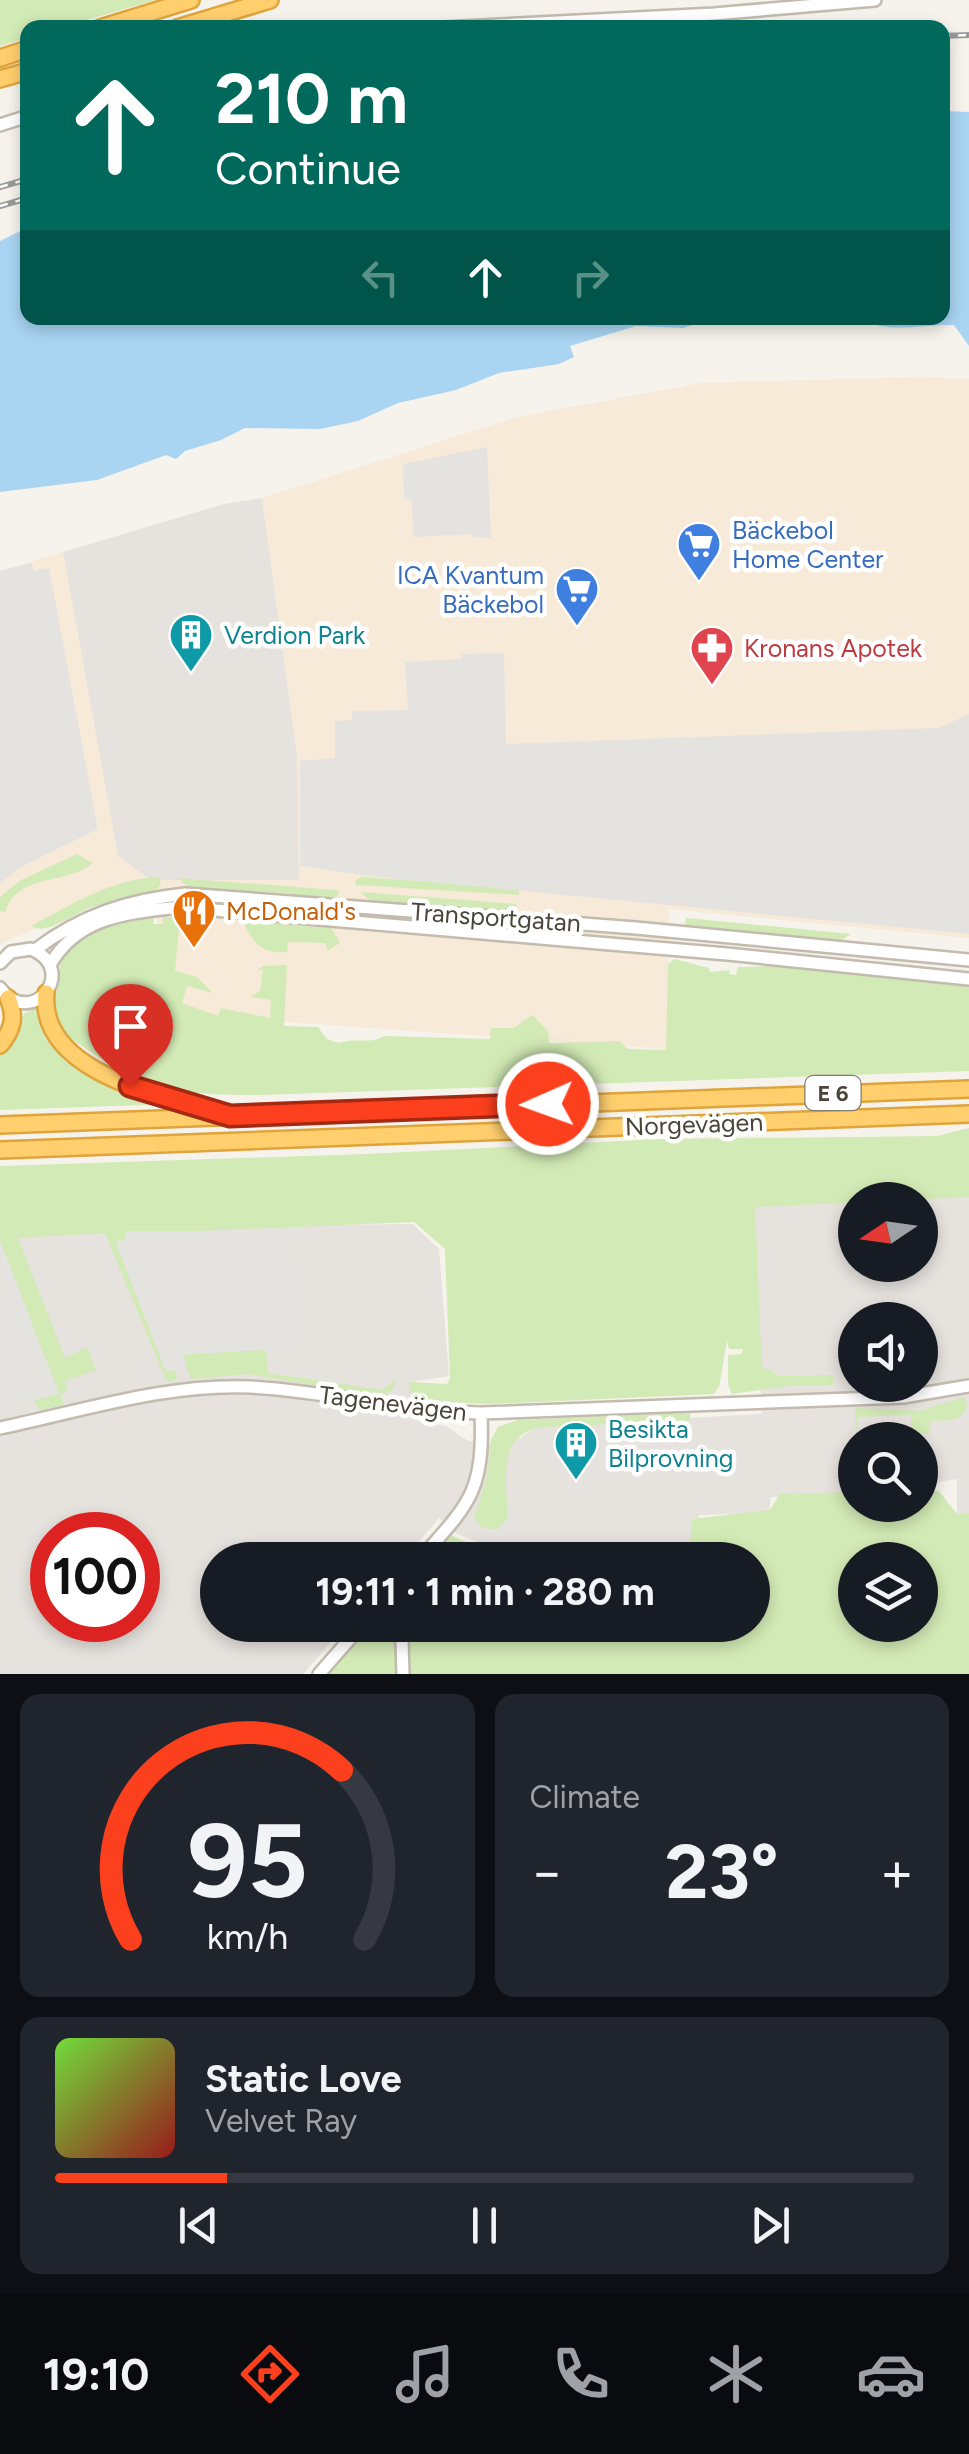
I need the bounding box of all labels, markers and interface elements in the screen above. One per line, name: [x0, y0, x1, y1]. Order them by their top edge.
text: 210 m: [215, 56, 408, 141]
icon: ahead: [50, 60, 180, 190]
text: Continue: [215, 141, 401, 195]
icon: left: [353, 250, 408, 305]
icon: ahead: [458, 250, 513, 305]
icon: right: [563, 250, 618, 305]
place label: Bäckebol Home Center: [732, 515, 884, 574]
supermarket icon: Bäckebol Home Center: [676, 521, 722, 582]
place label: ICA Kvantum Bäckebol: [397, 560, 544, 619]
supermarket icon: ICA Kvantum Bäckebol: [554, 566, 600, 627]
building icon: Verdion Park: [168, 612, 214, 673]
place label: Verdion Park: [224, 620, 366, 650]
pharmacy icon: Kronans Apotek: [689, 625, 735, 686]
place label: Kronans Apotek: [744, 633, 923, 663]
restaurant icon: McDonald's: [171, 888, 217, 949]
place label: McDonald's: [226, 896, 356, 926]
street label: Transportgatan: [410, 896, 582, 938]
pin: [88, 984, 173, 1087]
icon: arrive: [103, 999, 158, 1054]
position arrow: [496, 1052, 600, 1156]
road number: E 6: [806, 1076, 860, 1110]
street label: Norgevägen: [624, 1107, 764, 1141]
north arrow: [838, 1182, 938, 1282]
map controls: [838, 1182, 938, 1642]
button: sound: [838, 1302, 938, 1402]
street label: Tagenevägen: [317, 1379, 469, 1427]
place label: Besikta Bilprovning: [608, 1414, 733, 1473]
building icon: Besikta Bilprovning: [553, 1420, 599, 1481]
button: search: [838, 1422, 938, 1522]
speed limit sign: 100: [30, 1512, 160, 1642]
button: layers: [838, 1542, 938, 1642]
text: 19:11 · 1 min · 280 m: [315, 1569, 655, 1615]
text: Climate: [530, 1778, 640, 1816]
text: 95: [187, 1798, 308, 1923]
text: 23°: [665, 1827, 778, 1917]
text: −: [530, 1839, 564, 1905]
text: +: [880, 1839, 914, 1905]
text: km/h: [206, 1915, 288, 1958]
text: Static Love: [205, 2056, 402, 2102]
text: Velvet Ray: [205, 2102, 357, 2140]
icon: previous: [171, 2198, 226, 2253]
icon: pause: [457, 2198, 512, 2253]
icon: next: [743, 2198, 798, 2253]
icon: directions: [235, 2339, 305, 2409]
icon: music: [390, 2339, 460, 2409]
icon: phone: [546, 2339, 616, 2409]
icon: climate: [701, 2339, 771, 2409]
icon: car: [856, 2339, 926, 2409]
text: 19:10: [43, 2347, 149, 2401]

